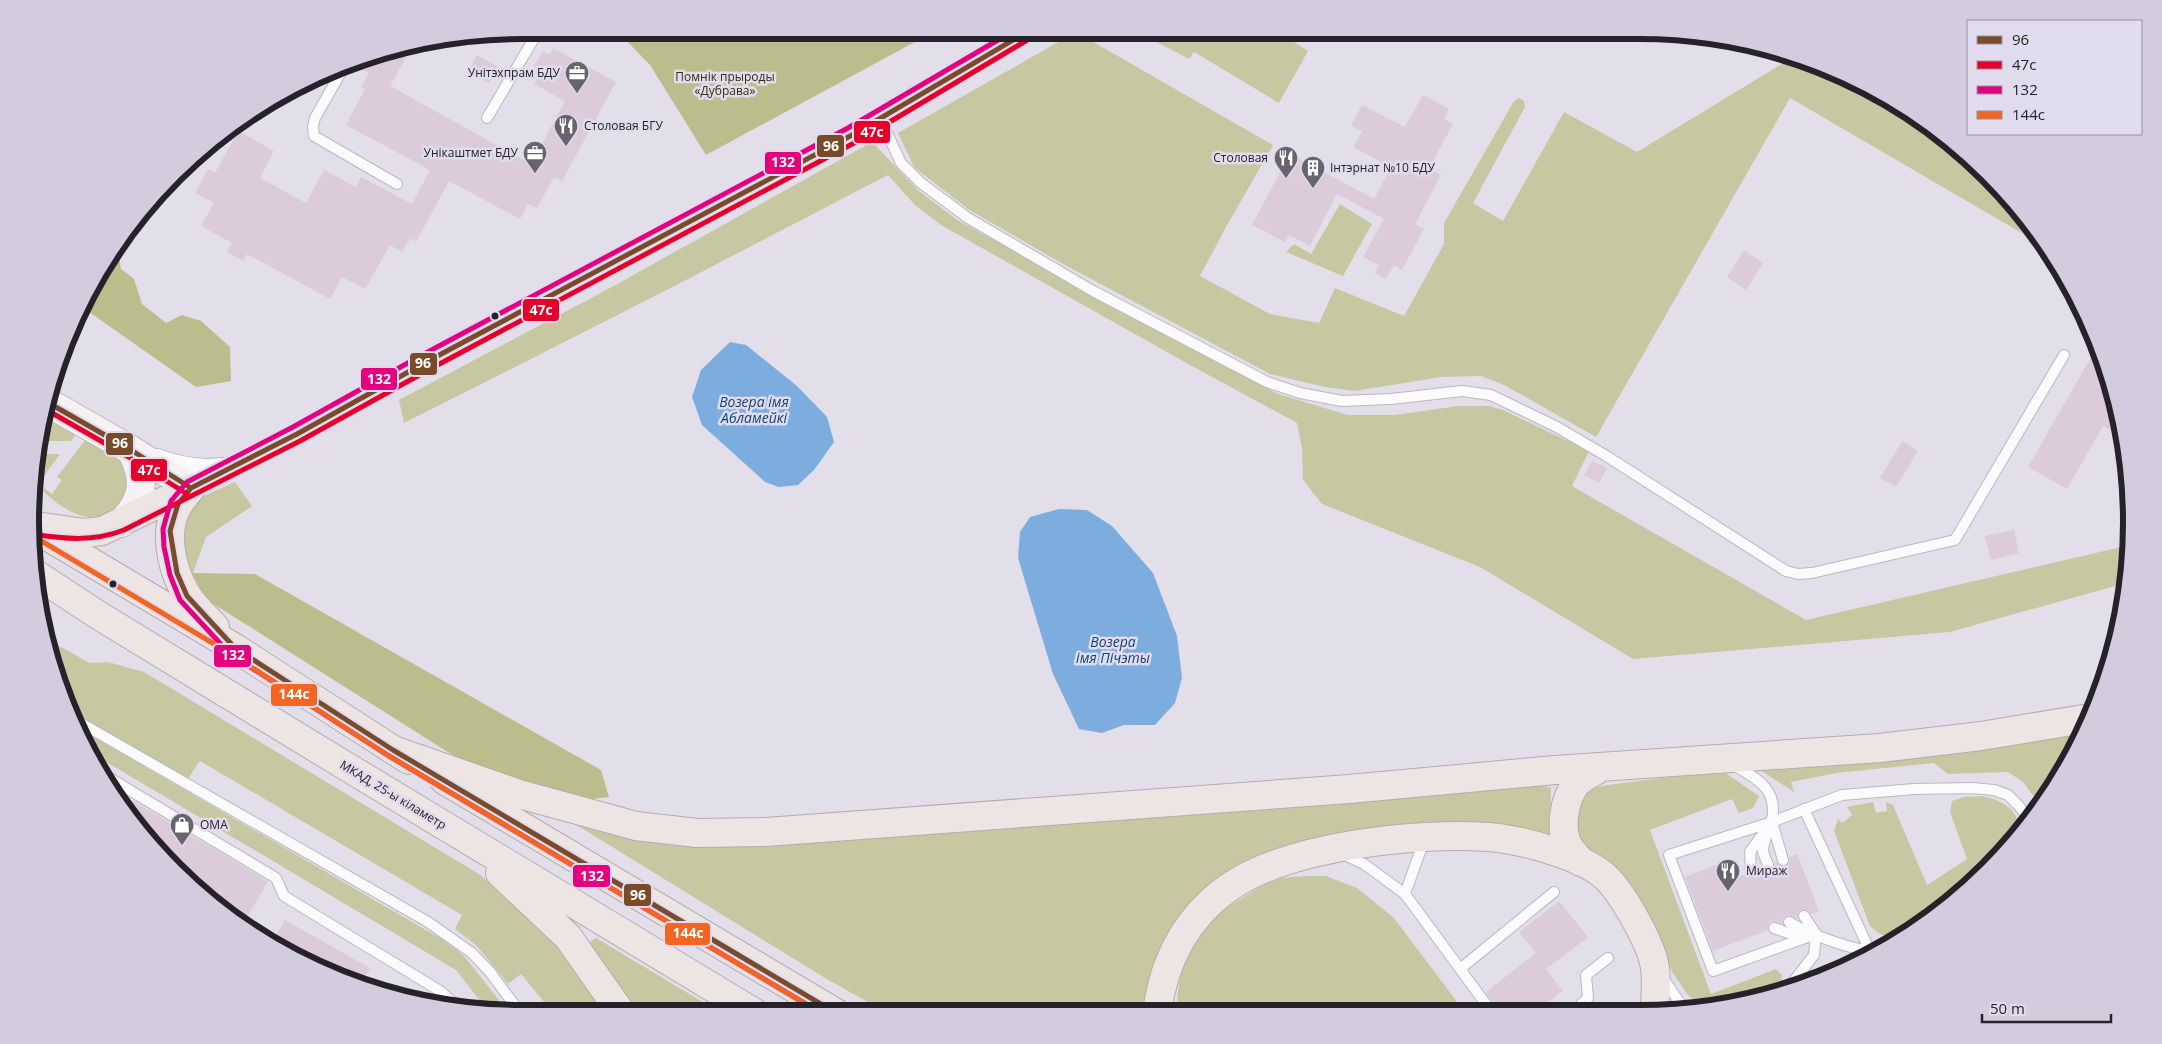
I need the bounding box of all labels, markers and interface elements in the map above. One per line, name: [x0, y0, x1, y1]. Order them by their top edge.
legend: [1967, 20, 2142, 135]
text: 96: [2012, 29, 2029, 49]
text: 47с: [2012, 54, 2036, 74]
office icon: Унітэхпрам БДУ: [564, 60, 590, 94]
place label: Унітэхпрам БДУ: [468, 64, 561, 81]
park label: Помнік прыроды «Дубрава»: [675, 68, 775, 99]
text: 132: [2012, 79, 2038, 99]
text: 144с: [2012, 104, 2045, 124]
restaurant icon: Столовая БГУ: [553, 113, 579, 147]
place label: Столовая БГУ: [584, 117, 663, 134]
line badge: 47с: [853, 120, 891, 144]
text: 47с: [860, 122, 884, 141]
line badge: 96: [816, 134, 845, 158]
text: 96: [823, 136, 839, 155]
office icon: Унікаштмет БДУ: [522, 140, 548, 174]
place label: Унікаштмет БДУ: [424, 144, 519, 161]
restaurant icon: Столовая: [1273, 145, 1299, 179]
place label: Столовая: [1213, 149, 1268, 166]
line badge: 132: [764, 151, 802, 175]
text: 132: [771, 152, 795, 171]
building icon: Інтэрнат №10 БДУ: [1300, 155, 1326, 189]
place label: Інтэрнат №10 БДУ: [1330, 159, 1436, 176]
line badge: 47с: [522, 298, 560, 322]
text: 47с: [529, 300, 553, 319]
unlabelled marker: [490, 311, 500, 321]
line badge: 96: [409, 352, 438, 376]
text: 96: [415, 353, 431, 372]
line badge: 132: [360, 367, 398, 391]
text: 132: [367, 369, 391, 388]
water label: Возера імя Абламейкі: [719, 392, 789, 427]
line badge: 96: [105, 432, 134, 456]
text: 96: [112, 433, 128, 452]
line badge: 47с: [130, 458, 168, 482]
text: 47с: [137, 460, 161, 479]
unlabelled marker: [108, 579, 118, 589]
water label: Возера імя Пічэты: [1076, 632, 1150, 667]
line badge: 132: [213, 644, 252, 668]
text: 132: [221, 645, 245, 664]
line badge: 144с: [270, 683, 318, 707]
text: 144с: [278, 684, 310, 703]
street label: МКАД, 25-ы кіламетр: [337, 756, 450, 833]
shop icon: ОМА: [169, 812, 195, 846]
place label: ОМА: [200, 816, 228, 833]
restaurant icon: Мираж: [1715, 858, 1741, 892]
place label: Мираж: [1746, 862, 1787, 879]
line badge: 132: [572, 864, 611, 888]
text: 132: [580, 866, 604, 885]
line badge: 96: [623, 883, 652, 907]
text: 96: [630, 885, 646, 904]
line badge: 144с: [664, 922, 711, 946]
text: 144с: [672, 923, 704, 942]
scale bar: [1982, 992, 2111, 1024]
text: 50 m: [1990, 998, 2025, 1018]

